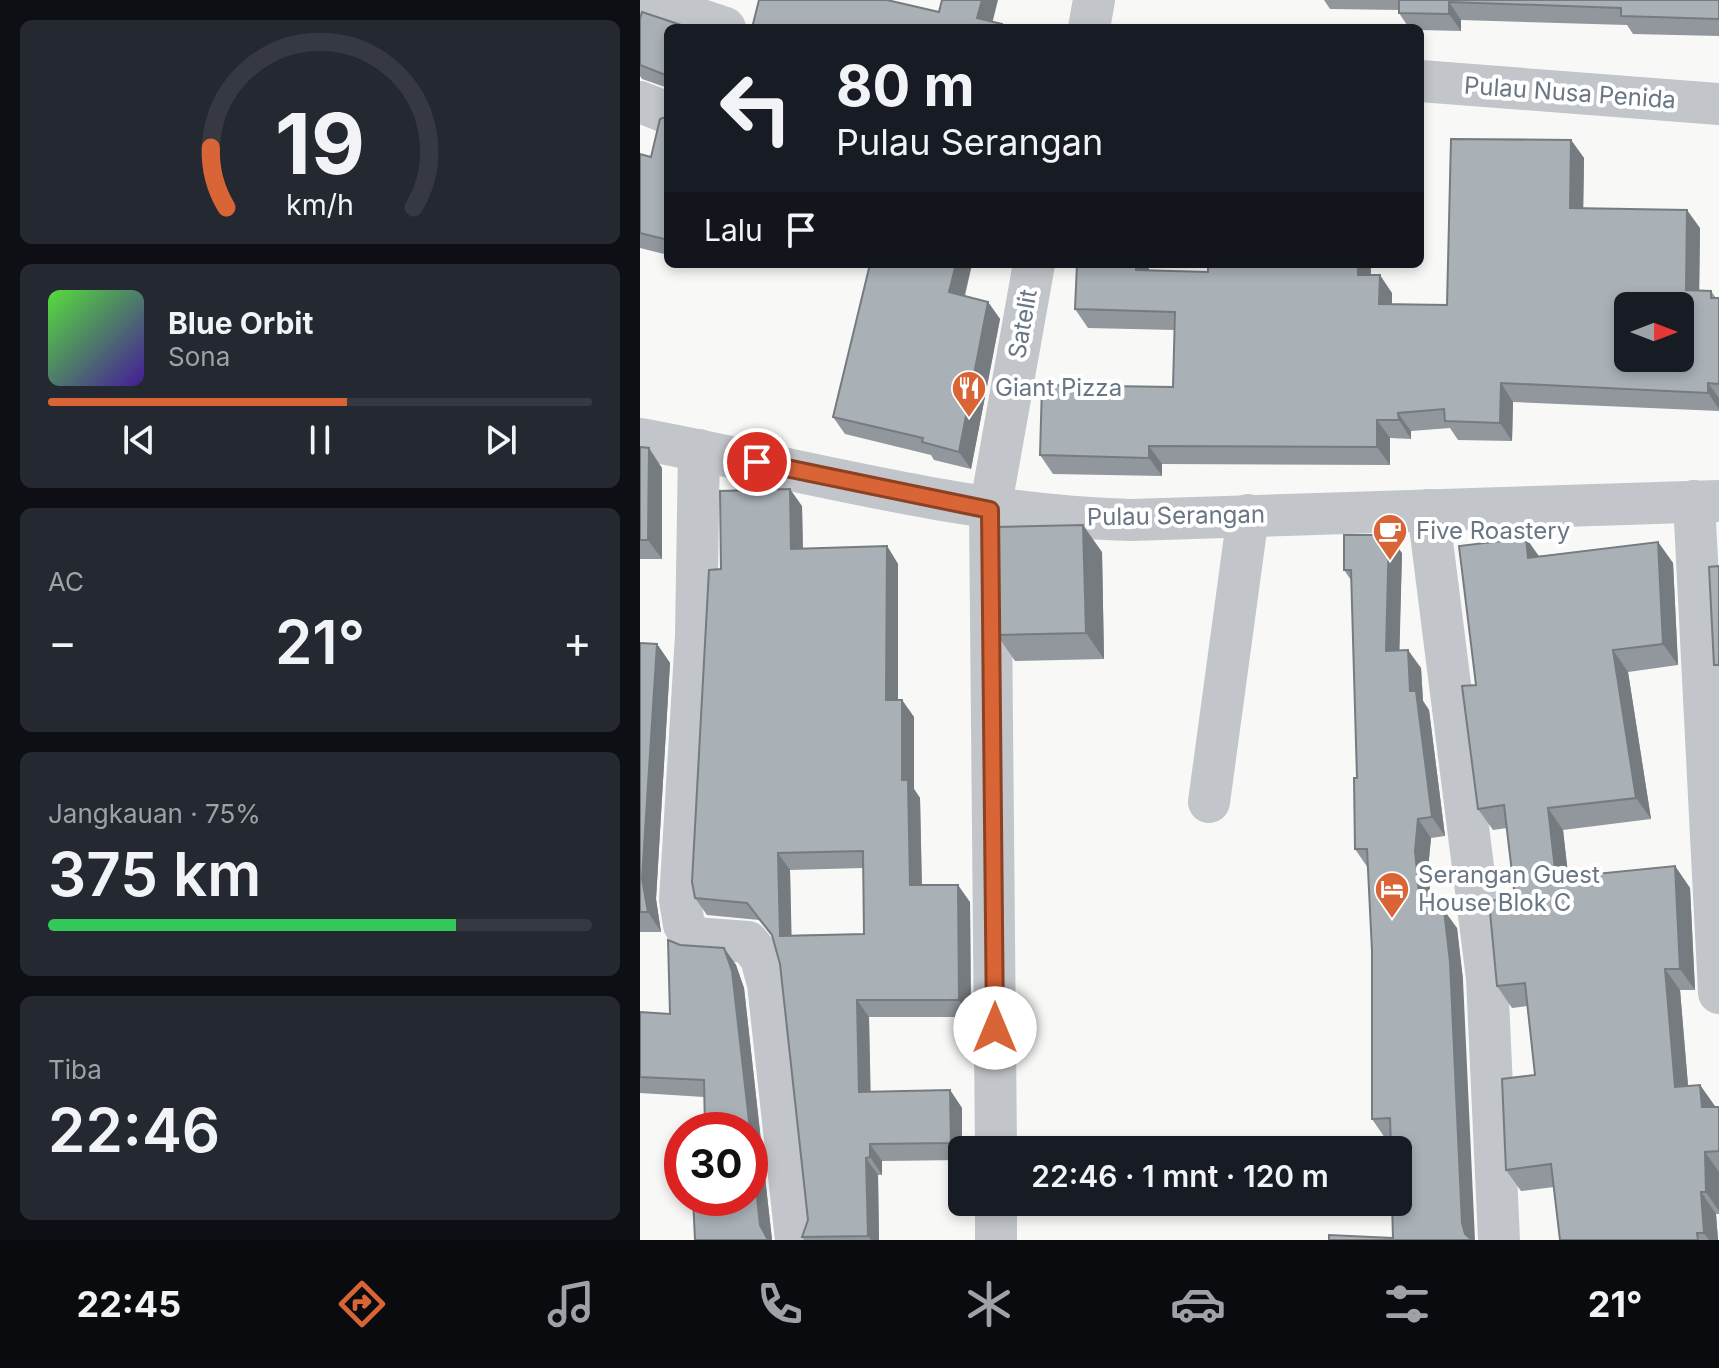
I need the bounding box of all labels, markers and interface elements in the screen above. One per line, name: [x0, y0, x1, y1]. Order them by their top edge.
text: 80 m: [836, 52, 975, 120]
icon: left: [704, 56, 808, 160]
street label: Pulau Nusa Penida: [1463, 71, 1677, 114]
text: 19: [275, 93, 365, 194]
text: Pulau Serangan: [836, 120, 1103, 164]
text: km/h: [286, 187, 354, 222]
icon: arrive: [779, 208, 823, 252]
text: Lalu: [704, 212, 763, 248]
street label: Satelit: [1002, 287, 1043, 361]
north arrow: [1614, 292, 1694, 372]
map controls: [1614, 292, 1694, 372]
text: Blue Orbit: [168, 305, 313, 341]
text: Sona: [168, 341, 230, 372]
restaurant icon: Giant Pizza: [950, 369, 988, 419]
place label: Giant Pizza: [995, 373, 1122, 402]
icon: previous: [117, 418, 161, 462]
icon: pause: [298, 418, 342, 462]
icon: next: [479, 418, 523, 462]
pin: [723, 428, 791, 496]
icon: arrive: [735, 440, 779, 484]
street label: Pulau Serangan: [1087, 499, 1265, 532]
cafe icon: Five Roastery: [1371, 512, 1409, 562]
place label: Five Roastery: [1416, 516, 1570, 545]
text: AC: [48, 566, 84, 597]
text: 21°: [275, 606, 365, 678]
text: −: [48, 615, 77, 669]
text: +: [563, 615, 592, 669]
text: Jangkauan · 75%: [48, 798, 261, 829]
text: 375 km: [48, 838, 261, 910]
place label: Serangan Guest House Blok C: [1418, 860, 1600, 917]
hotel icon: Serangan Guest House Blok C: [1373, 870, 1411, 920]
position arrow: [953, 986, 1037, 1070]
text: Tiba: [48, 1054, 102, 1085]
text: 22:46: [48, 1094, 220, 1166]
speed limit sign: 30: [664, 1112, 768, 1216]
text: 22:46 · 1 mnt · 120 m: [1031, 1158, 1329, 1194]
icon: directions: [334, 1276, 390, 1332]
icon: music: [543, 1276, 599, 1332]
icon: phone: [752, 1276, 808, 1332]
icon: climate: [961, 1276, 1017, 1332]
icon: car: [1170, 1276, 1226, 1332]
icon: filters: [1379, 1276, 1435, 1332]
text: 22:45: [76, 1282, 181, 1326]
text: 21°: [1588, 1282, 1643, 1326]

